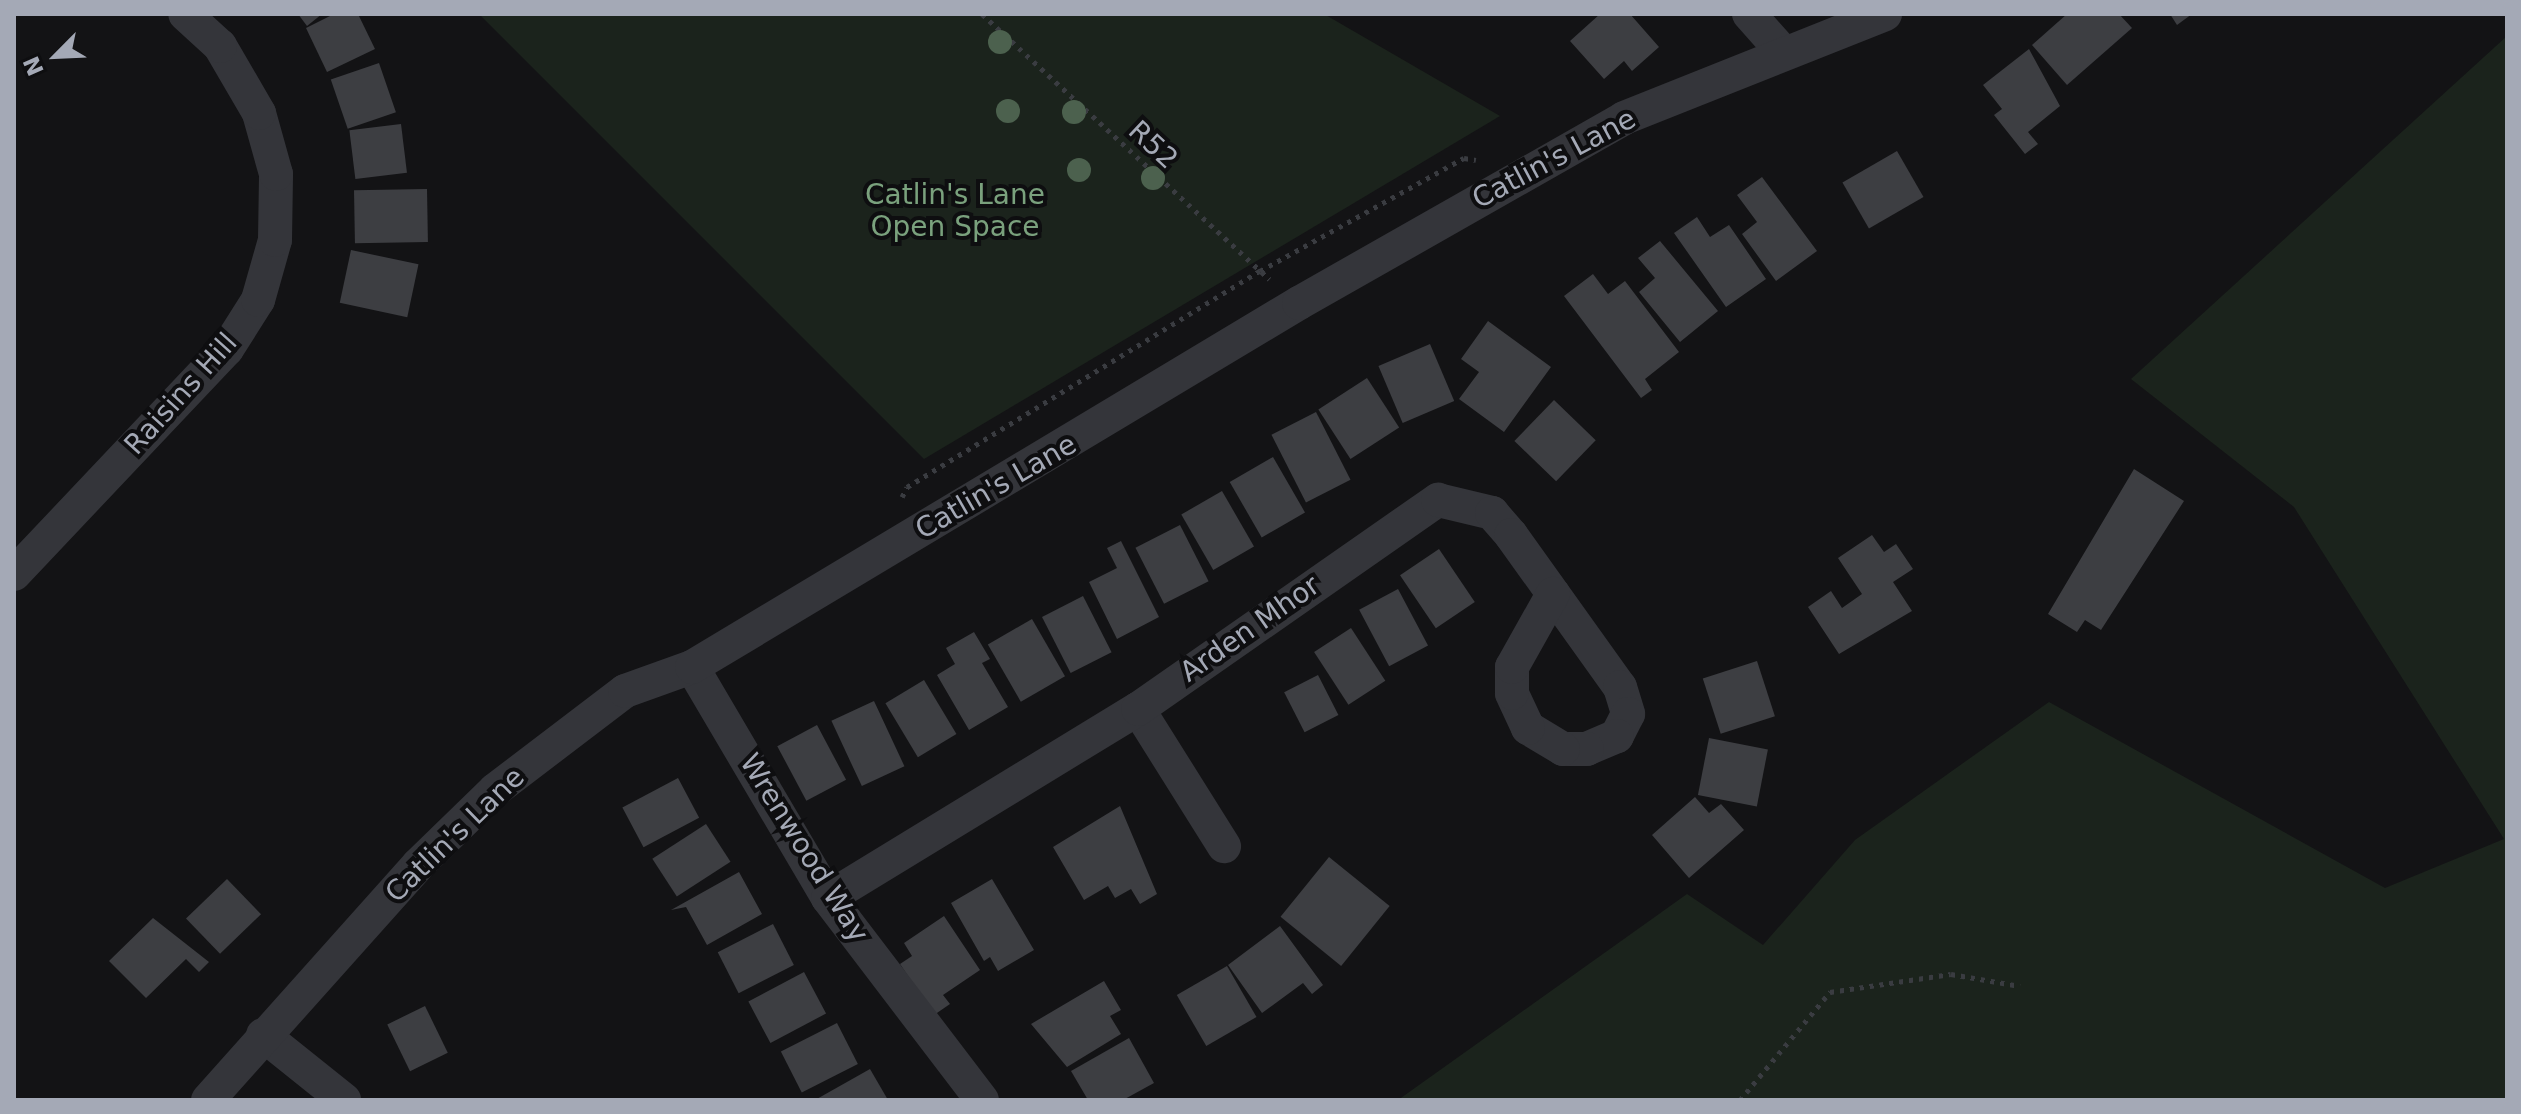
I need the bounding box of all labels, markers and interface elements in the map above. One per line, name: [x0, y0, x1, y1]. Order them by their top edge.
north arrow: [16, 16, 96, 96]
text: N: [18, 52, 49, 79]
street label: Catlin's Lane: [1467, 102, 1641, 216]
street label: R52: [1121, 114, 1185, 176]
park label: Catlin's Lane Open Space: [865, 178, 1045, 244]
street label: Raisins Hill: [118, 326, 244, 462]
street label: Catlin's Lane: [910, 427, 1082, 547]
street label: Arden Mhor: [1174, 569, 1326, 689]
street label: Wrenwood Way: [733, 748, 875, 948]
street label: Catlin's Lane: [379, 760, 531, 910]

